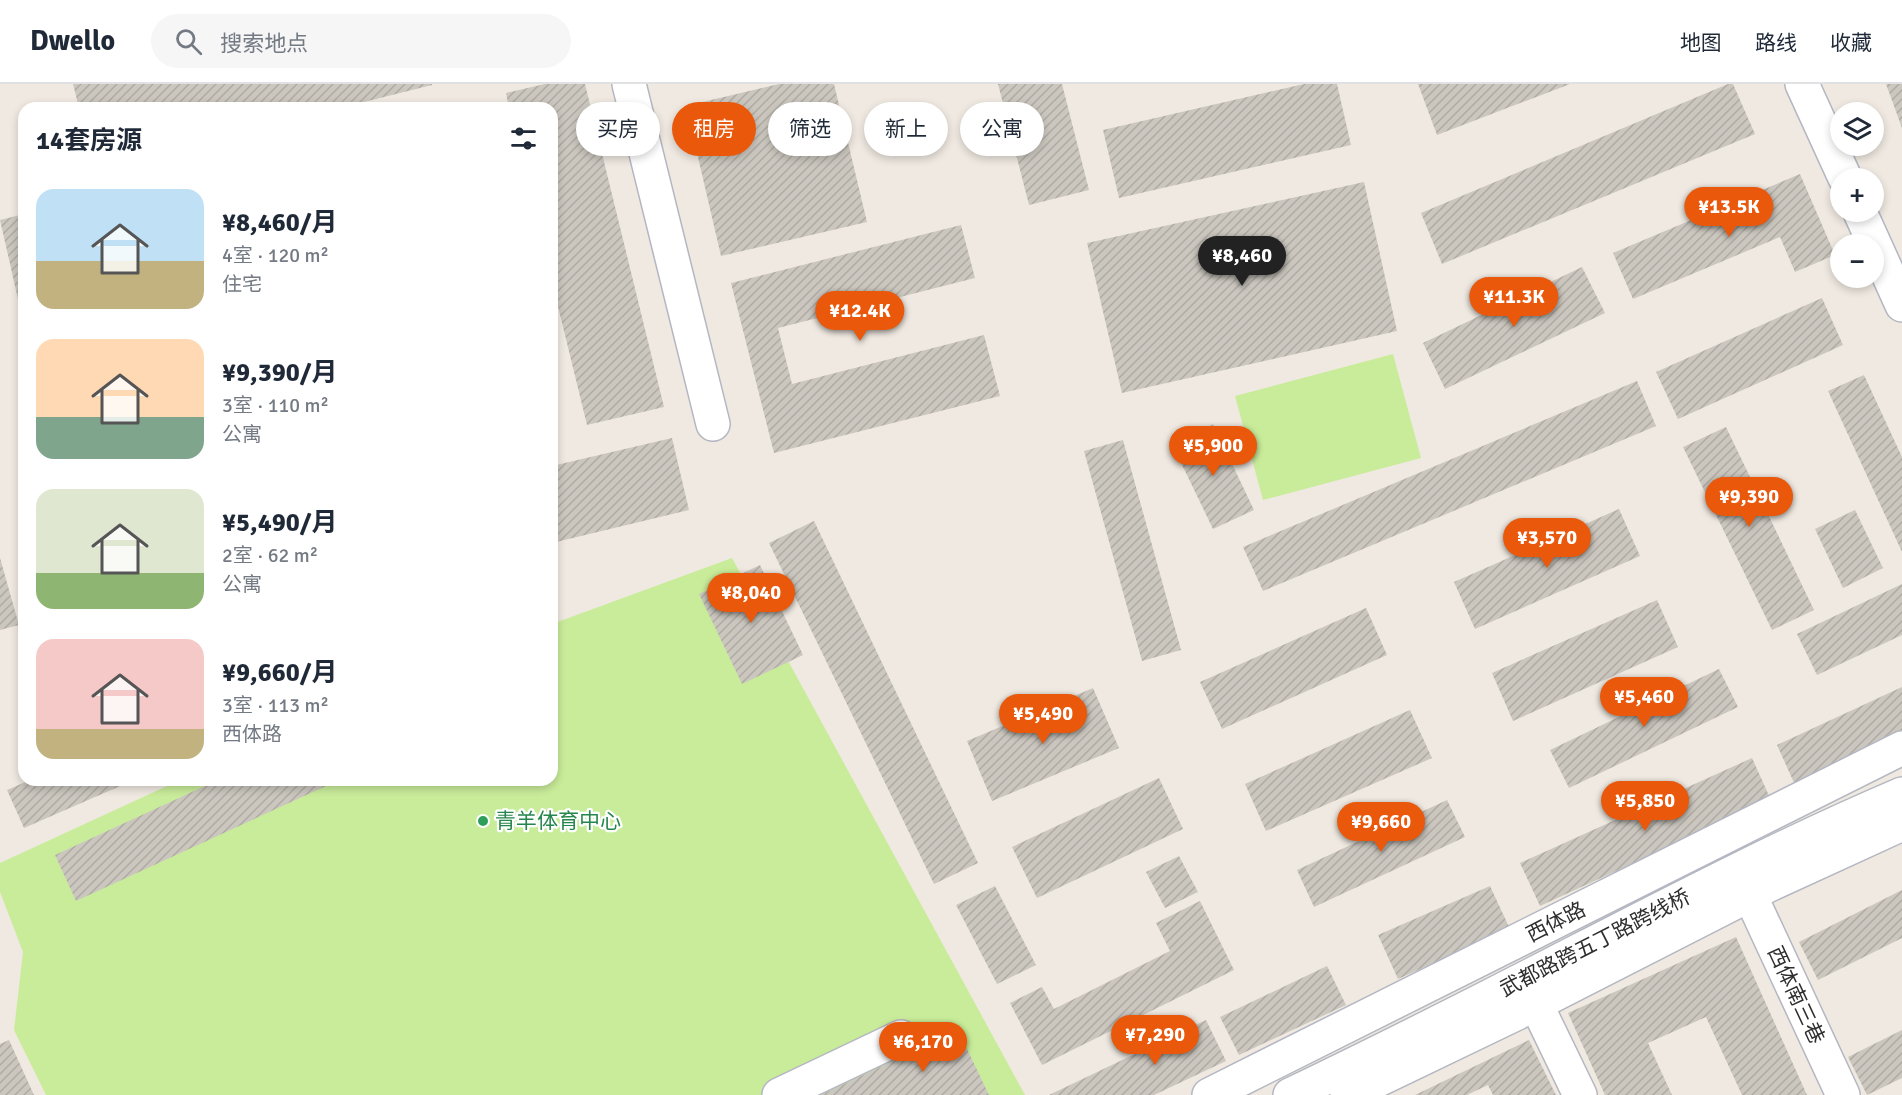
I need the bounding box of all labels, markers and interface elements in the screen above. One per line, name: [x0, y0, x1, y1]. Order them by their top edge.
search box: [151, 14, 571, 68]
text: Dwello: [30, 24, 115, 58]
icon: search: [172, 25, 205, 58]
text: 搜索地点: [220, 30, 308, 57]
text: 地图: [1680, 30, 1722, 56]
text: 路线: [1755, 30, 1797, 56]
text: 收藏: [1830, 30, 1872, 56]
chip: 买房: [576, 102, 660, 156]
chip: 租房: [672, 102, 756, 156]
chip: 筛选: [768, 102, 852, 156]
chip: 新上: [864, 102, 948, 156]
chip: 公寓: [960, 102, 1044, 156]
map controls: [1830, 102, 1884, 288]
button: layers: [1830, 102, 1884, 156]
icon: filters: [507, 122, 540, 155]
text: 14套房源: [36, 125, 142, 157]
button: +: [1830, 168, 1884, 222]
pin: ¥13.5K: [1680, 187, 1778, 238]
text: ¥13.5K: [1698, 194, 1760, 219]
text: ¥8,460/月: [222, 207, 338, 239]
icon: home: [84, 213, 156, 285]
button: −: [1830, 234, 1884, 288]
pin: ¥8,460: [1193, 236, 1291, 287]
text: 4室 · 120 m²: [222, 243, 329, 268]
text: ¥8,460: [1212, 243, 1272, 268]
text: 住宅: [222, 272, 262, 297]
pin: ¥11.3K: [1465, 277, 1563, 328]
text: ¥11.3K: [1483, 284, 1545, 309]
pin: ¥12.4K: [811, 291, 909, 342]
text: ¥12.4K: [829, 298, 891, 323]
text: ¥9,390/月: [222, 357, 338, 389]
icon: home: [84, 363, 156, 435]
text: 3室 · 110 m²: [222, 393, 329, 418]
text: 公寓: [222, 422, 262, 447]
pin: ¥5,900: [1164, 426, 1262, 477]
text: ¥5,900: [1183, 433, 1243, 458]
pin: ¥9,390: [1700, 477, 1798, 528]
text: ¥9,390: [1719, 484, 1779, 509]
text: ¥5,490/月: [222, 507, 338, 539]
icon: home: [84, 513, 156, 585]
pin: ¥3,570: [1498, 518, 1596, 569]
text: ¥3,570: [1517, 525, 1577, 550]
text: 2室 · 62 m²: [222, 543, 318, 568]
text: 公寓: [222, 572, 262, 597]
pin: ¥8,040: [702, 573, 800, 624]
text: ¥8,040: [721, 580, 781, 605]
text: ¥9,660/月: [222, 657, 338, 689]
icon: home: [84, 663, 156, 735]
pin: ¥5,460: [1595, 677, 1693, 728]
text: ¥5,460: [1614, 684, 1674, 709]
text: 3室 · 113 m²: [222, 693, 329, 718]
pin: ¥5,490: [994, 694, 1092, 745]
text: ¥5,490: [1013, 701, 1073, 726]
text: 西体路: [222, 722, 282, 747]
pin: ¥5,850: [1596, 781, 1694, 832]
text: ¥5,850: [1615, 788, 1675, 813]
pin: ¥9,660: [1332, 802, 1430, 853]
place label: 青羊体育中心: [495, 808, 621, 834]
text: ¥9,660: [1351, 809, 1411, 834]
marker: 青羊体育中心: [476, 814, 490, 828]
street label: 武都路跨五丁路跨线桥: [1496, 884, 1694, 1002]
street label: 西体路: [1522, 896, 1590, 948]
street label: 西体南三巷: [1762, 942, 1830, 1048]
pin: ¥7,290: [1106, 1015, 1204, 1066]
pin: ¥6,170: [874, 1022, 972, 1073]
text: ¥7,290: [1125, 1022, 1185, 1047]
text: ¥6,170: [893, 1029, 953, 1054]

